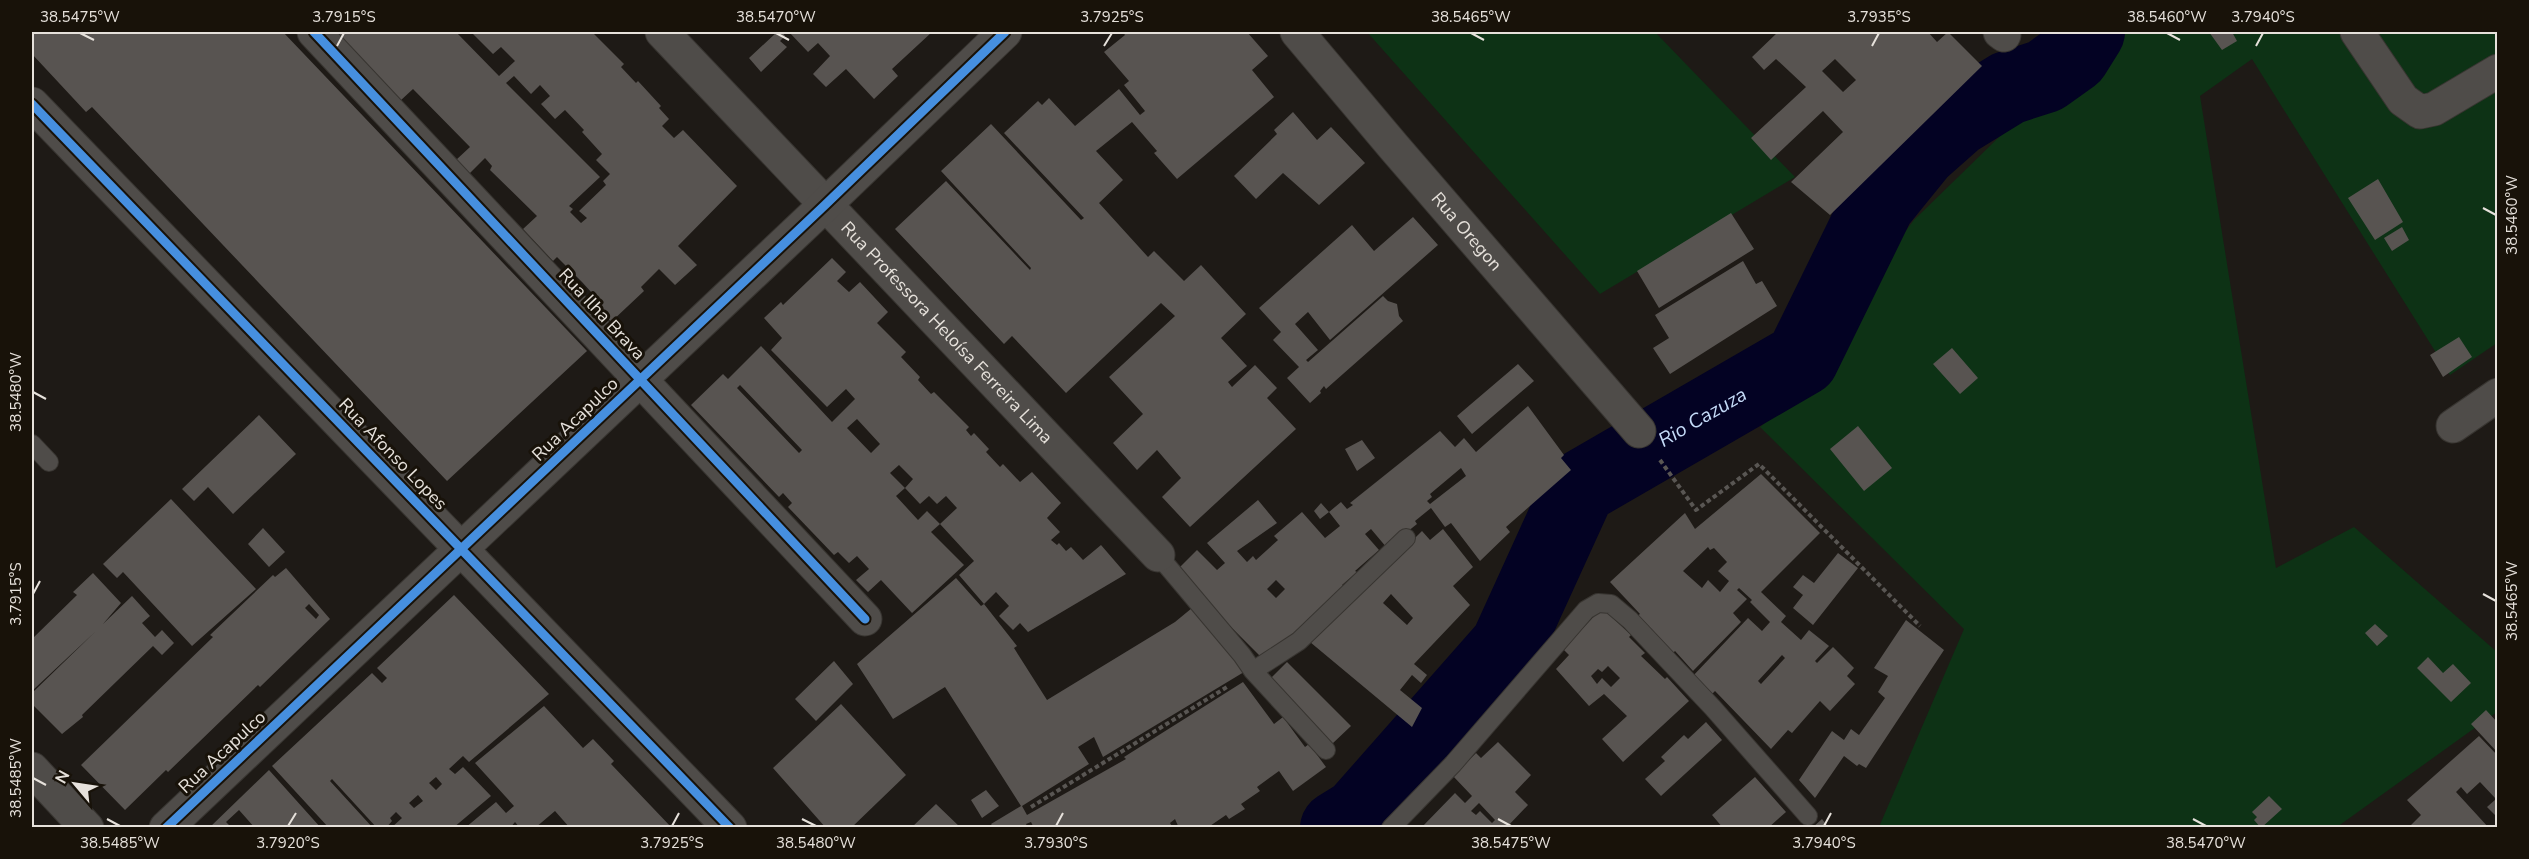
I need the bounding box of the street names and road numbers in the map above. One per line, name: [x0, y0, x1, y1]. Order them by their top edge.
street label: Rua Oregon: [1426, 187, 1508, 276]
street label: Rua Professora Heloísa Ferreira Lima: [836, 216, 1058, 449]
street label: Rua Ilha Brava: [553, 263, 651, 365]
street label: Rua Acapulco: [527, 372, 623, 466]
street label: Rua Afonso Lopes: [333, 393, 453, 515]
street label: Rua Acapulco: [173, 705, 271, 799]

